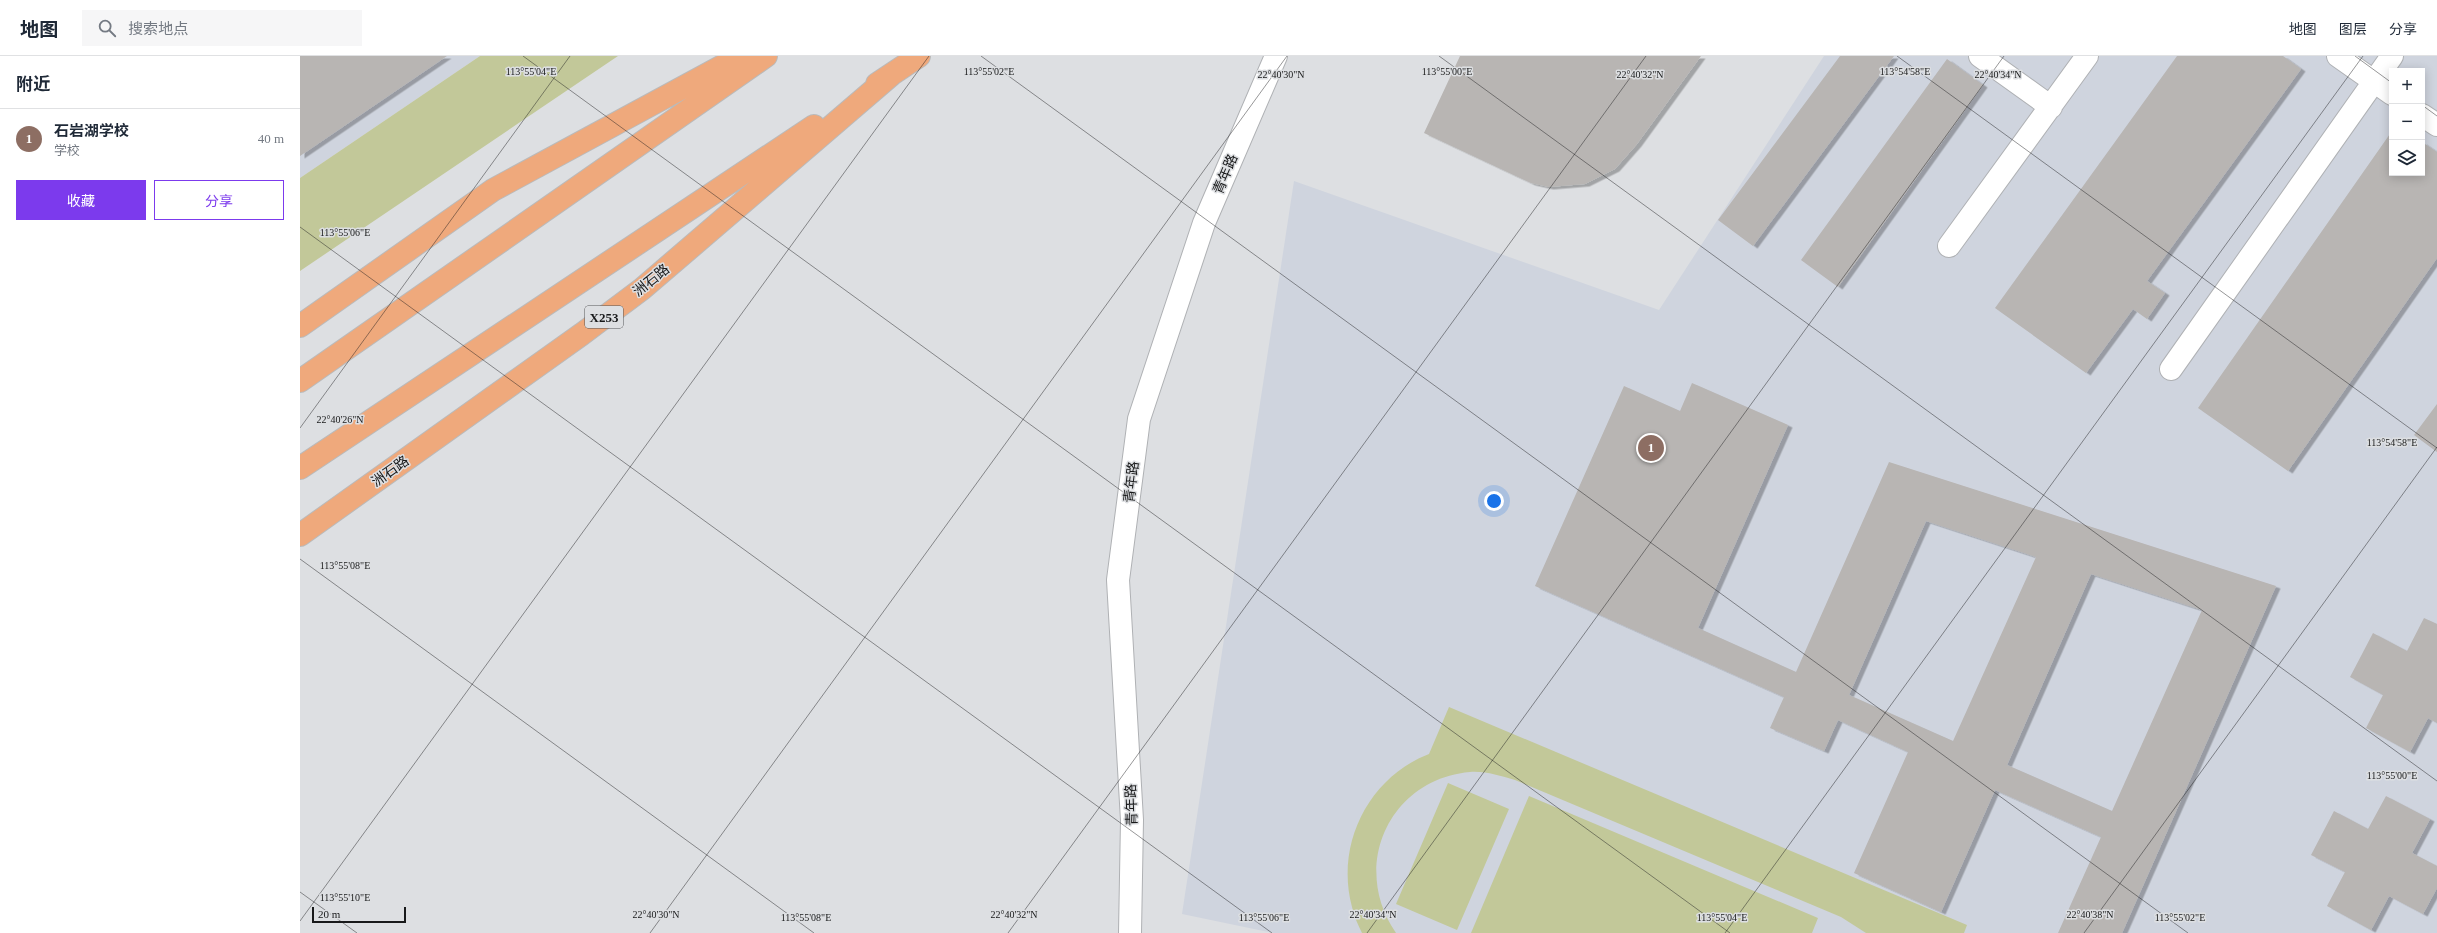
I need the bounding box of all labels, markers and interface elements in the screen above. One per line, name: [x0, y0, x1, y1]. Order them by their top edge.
search box: [82, 10, 362, 46]
icon: search: [96, 17, 118, 39]
text: 地图: [20, 19, 58, 40]
text: 搜索地点: [128, 21, 188, 37]
text: 地图: [2289, 22, 2317, 37]
text: 图层: [2339, 22, 2367, 37]
text: 分享: [2389, 22, 2417, 37]
text: 113°55'04"E: [506, 66, 556, 77]
text: 113°55'02"E: [964, 66, 1014, 77]
text: 113°55'00"E: [1422, 66, 1472, 77]
text: 113°54'58"E: [1880, 66, 1930, 77]
map controls: [2389, 68, 2425, 176]
button: +: [2389, 68, 2425, 104]
text: 22°40'30"N: [1257, 69, 1305, 80]
text: 22°40'32"N: [1616, 69, 1664, 80]
text: 22°40'34"N: [1974, 69, 2022, 80]
text: 附近: [16, 75, 50, 94]
button: −: [2389, 104, 2425, 140]
text: 石岩湖学校: [54, 123, 129, 139]
text: 1: [26, 131, 32, 146]
text: 40 m: [258, 131, 284, 146]
button: layers: [2389, 140, 2425, 176]
text: 学校: [54, 143, 80, 158]
street label: 青年路: [1210, 152, 1241, 196]
button: 收藏: [16, 180, 146, 220]
button: 分享: [154, 180, 284, 220]
text: 113°55'06"E: [320, 227, 370, 238]
street label: 洲石路: [630, 261, 672, 299]
road number: X253: [585, 306, 623, 328]
text: 22°40'26"N: [316, 414, 364, 425]
pin: 1: [1638, 433, 1664, 463]
text: 113°54'58"E: [2367, 437, 2417, 448]
street label: 洲石路: [368, 452, 412, 490]
street label: 青年路: [1121, 460, 1141, 504]
your location: [1484, 491, 1504, 511]
text: 113°55'08"E: [320, 560, 370, 571]
text: 113°55'00"E: [2367, 770, 2417, 781]
street label: 青年路: [1123, 784, 1140, 826]
text: 113°55'10"E: [320, 892, 370, 903]
scale bar: [312, 905, 406, 924]
text: 20 m: [318, 908, 340, 920]
text: 22°40'30"N: [632, 909, 680, 920]
text: 22°40'32"N: [990, 909, 1038, 920]
text: 22°40'34"N: [1349, 909, 1397, 920]
text: 22°40'38"N: [2066, 909, 2114, 920]
text: 113°55'08"E: [781, 912, 831, 923]
text: 113°55'06"E: [1239, 912, 1289, 923]
text: 113°55'04"E: [1697, 912, 1747, 923]
text: 113°55'02"E: [2155, 912, 2205, 923]

